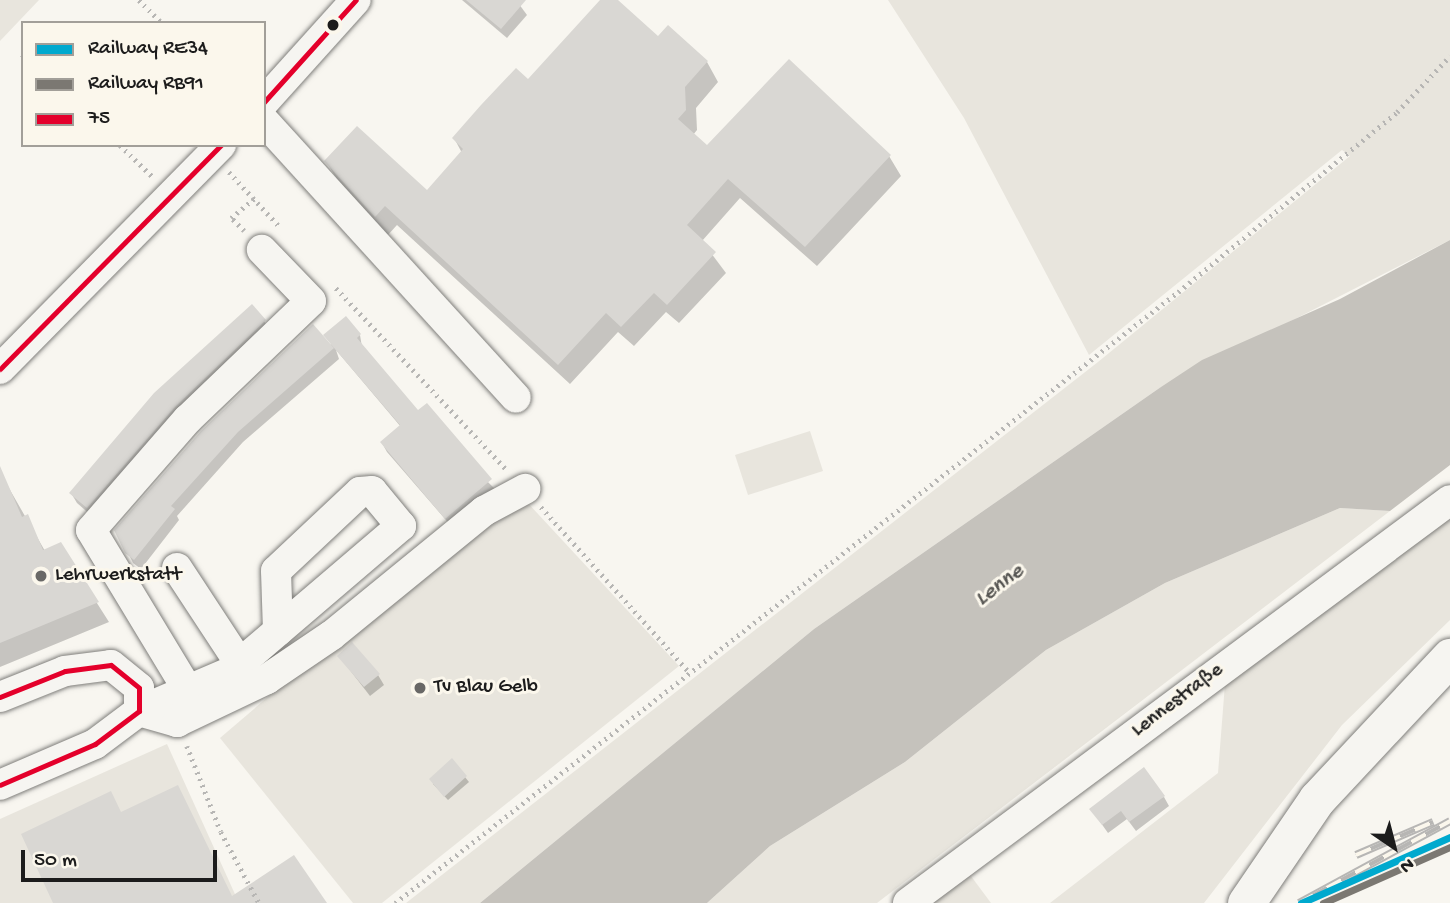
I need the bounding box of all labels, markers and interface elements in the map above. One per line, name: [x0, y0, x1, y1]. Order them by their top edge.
unlabelled marker: [326, 18, 340, 32]
legend: [21, 21, 266, 147]
text: Railway RE34: [88, 37, 208, 62]
text: Railway RB91: [88, 72, 204, 97]
text: 75: [88, 107, 110, 132]
water label: Lenne: [970, 559, 1030, 613]
place label: Lehrwerkstatt: [55, 563, 181, 589]
marker: Lehrwerkstatt: [33, 568, 49, 584]
street label: Lennestraße: [1127, 658, 1229, 744]
place label: Tv Blau Gelb: [434, 675, 538, 701]
marker: Tv Blau Gelb: [412, 680, 428, 696]
north arrow: [1359, 812, 1429, 882]
scale bar: [24, 836, 220, 880]
text: 50 m: [34, 849, 77, 874]
text: N: [1395, 852, 1418, 878]

